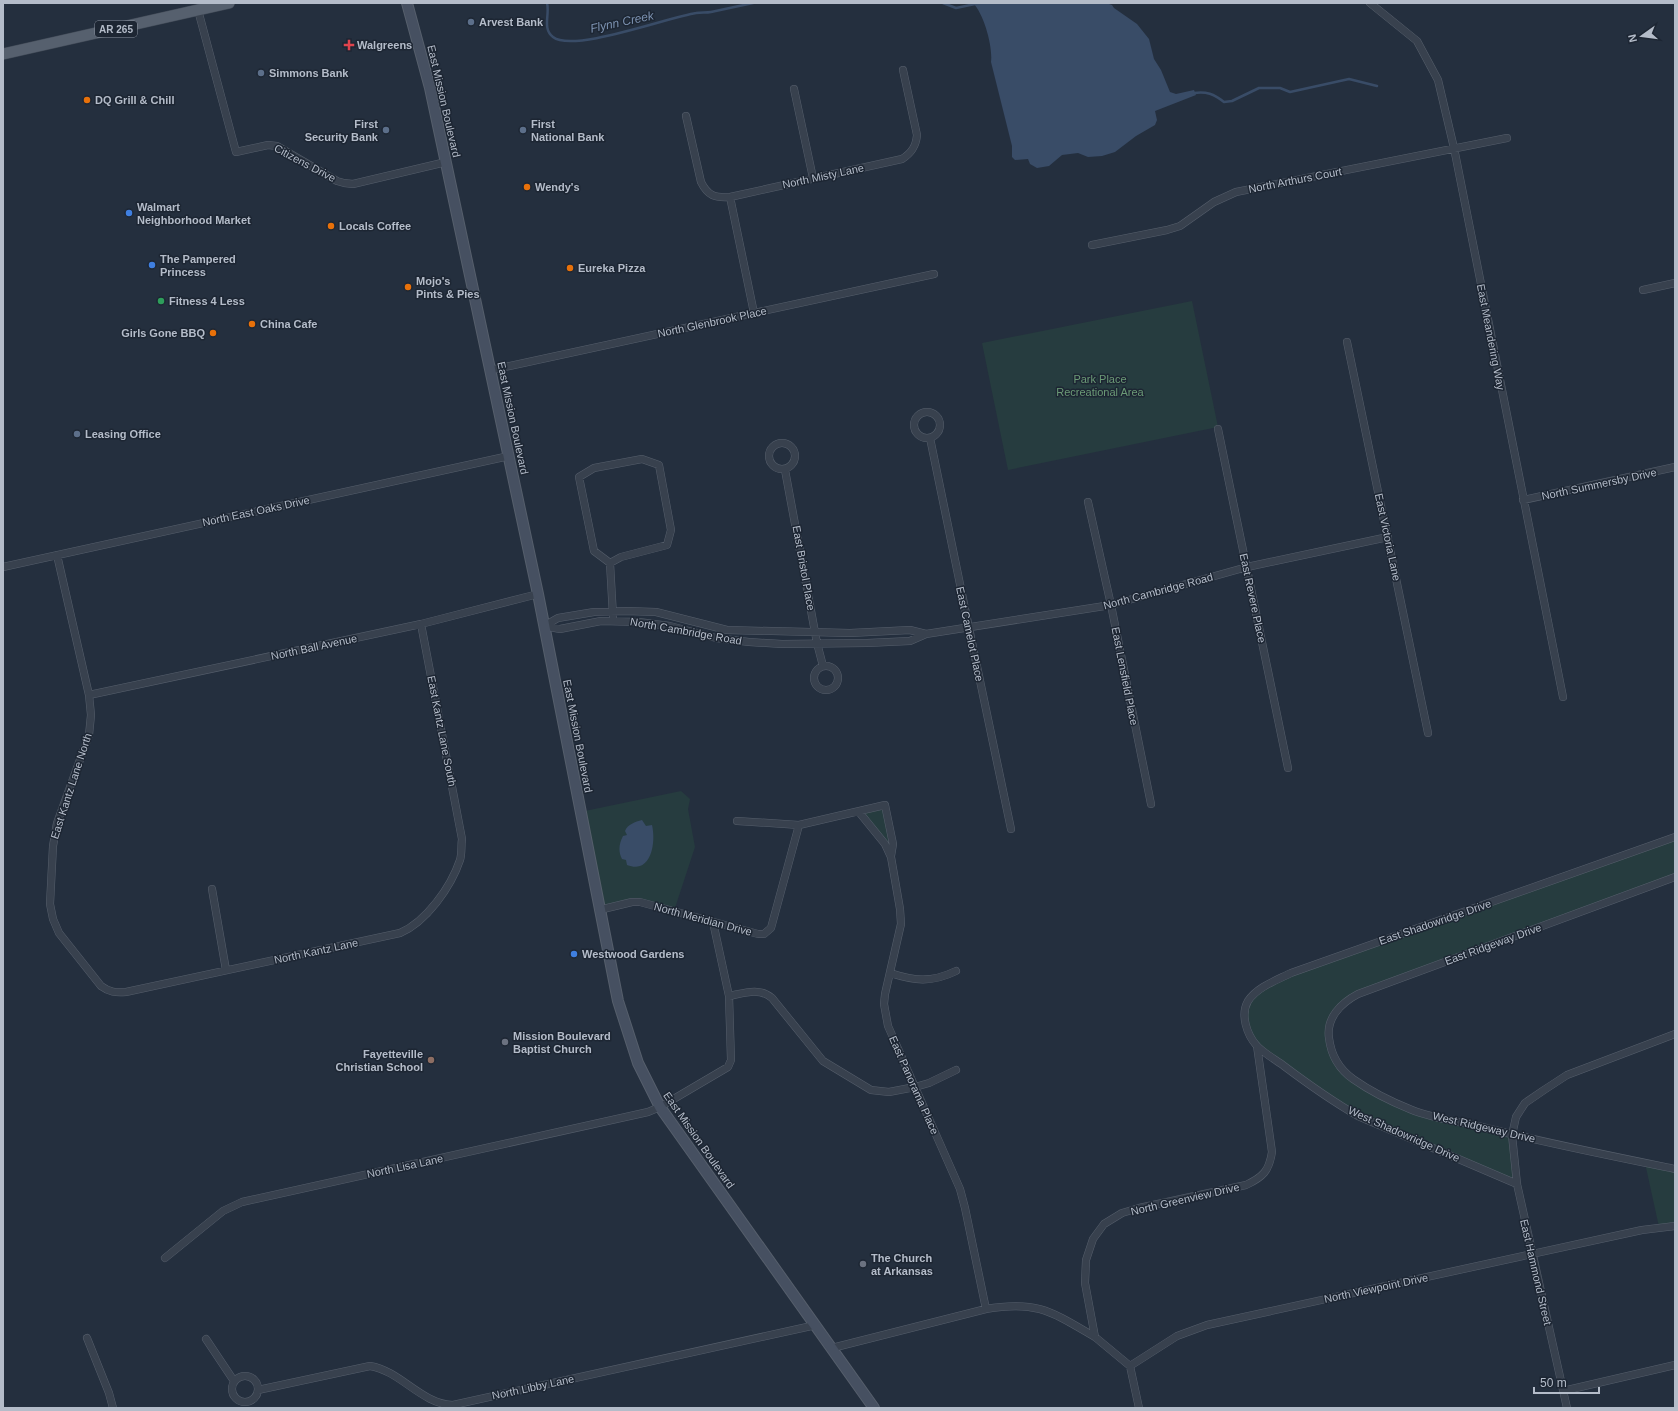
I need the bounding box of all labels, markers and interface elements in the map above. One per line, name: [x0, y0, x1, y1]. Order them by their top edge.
water label: Flynn Creek: [589, 8, 656, 36]
place label: Arvest Bank: [479, 16, 544, 28]
north arrow: [1622, 16, 1662, 56]
marker: Arvest Bank: [466, 17, 476, 27]
road number: AR 265: [95, 21, 137, 37]
text: N: [1626, 33, 1639, 44]
place label: Walgreens: [357, 39, 412, 51]
marker: Walgreens: [344, 40, 354, 50]
street label: East Mission Boulevard: [425, 44, 463, 158]
place label: Simmons Bank: [269, 67, 349, 79]
marker: Simmons Bank: [256, 68, 266, 78]
place label: DQ Grill & Chill: [95, 94, 174, 106]
marker: DQ Grill & Chill: [82, 95, 92, 105]
place label: First Security Bank: [305, 118, 379, 143]
place label: First National Bank: [531, 118, 605, 143]
marker: First Security Bank: [381, 125, 391, 135]
marker: First National Bank: [518, 125, 528, 135]
street label: Citizens Drive: [272, 142, 338, 184]
street label: North Misty Lane: [781, 161, 865, 191]
street label: North Arthurs Court: [1247, 165, 1343, 195]
place label: Wendy's: [535, 181, 580, 193]
marker: Wendy's: [522, 182, 532, 192]
place label: Walmart Neighborhood Market: [137, 201, 251, 226]
marker: Walmart Neighborhood Market: [124, 208, 134, 218]
place label: Locals Coffee: [339, 220, 411, 232]
marker: Locals Coffee: [326, 221, 336, 231]
place label: The Pampered Princess: [160, 253, 236, 278]
marker: The Pampered Princess: [147, 260, 157, 270]
place label: Eureka Pizza: [578, 262, 646, 274]
marker: Eureka Pizza: [565, 263, 575, 273]
place label: Mojo's Pints & Pies: [416, 275, 480, 300]
marker: Mojo's Pints & Pies: [403, 282, 413, 292]
street label: East Meandering Way: [1475, 283, 1507, 392]
place label: Fitness 4 Less: [169, 295, 245, 307]
marker: Fitness 4 Less: [156, 296, 166, 306]
street label: North Glenbrook Place: [656, 305, 768, 339]
place label: China Cafe: [260, 318, 317, 330]
marker: China Cafe: [247, 319, 257, 329]
place label: Girls Gone BBQ: [121, 327, 205, 339]
marker: Girls Gone BBQ: [208, 328, 218, 338]
street label: East Mission Boulevard: [495, 361, 531, 475]
park label: Park Place Recreational Area: [1056, 373, 1145, 398]
place label: Leasing Office: [85, 428, 161, 440]
marker: Leasing Office: [72, 429, 82, 439]
street label: North Summersby Drive: [1540, 466, 1658, 502]
street label: East Victoria Lane: [1373, 492, 1403, 582]
street label: North East Oaks Drive: [201, 494, 311, 528]
street label: East Bristol Place: [791, 525, 817, 611]
street label: East Revere Place: [1238, 552, 1268, 644]
street label: North Cambridge Road: [1102, 571, 1214, 611]
street label: East Camelot Place: [954, 586, 986, 682]
street label: North Cambridge Road: [629, 615, 743, 647]
street label: East Lensfield Place: [1110, 626, 1140, 726]
street label: North Ball Avenue: [270, 632, 358, 662]
street label: East Kantz Lane South: [425, 675, 459, 787]
street label: East Mission Boulevard: [561, 678, 595, 794]
street label: East Kantz Lane North: [48, 732, 94, 840]
street label: East Shadowridge Drive: [1377, 897, 1493, 947]
street label: North Meridian Drive: [653, 900, 753, 938]
street label: East Ridgeway Drive: [1443, 921, 1543, 967]
street label: North Kantz Lane: [273, 936, 359, 966]
place label: Westwood Gardens: [582, 948, 684, 960]
marker: Westwood Gardens: [569, 949, 579, 959]
place label: Mission Boulevard Baptist Church: [513, 1030, 611, 1055]
street label: East Panorama Place: [887, 1034, 941, 1136]
marker: Mission Boulevard Baptist Church: [500, 1037, 510, 1047]
place label: Fayetteville Christian School: [336, 1048, 423, 1073]
marker: Fayetteville Christian School: [426, 1055, 436, 1065]
street label: East Mission Boulevard: [661, 1089, 737, 1191]
street label: West Shadowridge Drive: [1346, 1104, 1462, 1164]
street label: West Ridgeway Drive: [1432, 1109, 1536, 1145]
street label: North Lisa Lane: [366, 1152, 444, 1180]
street label: North Greenview Drive: [1129, 1181, 1241, 1217]
street label: East Hammond Street: [1518, 1218, 1554, 1326]
place label: The Church at Arkansas: [871, 1252, 933, 1277]
marker: The Church at Arkansas: [858, 1259, 868, 1269]
street label: North Viewpoint Drive: [1323, 1271, 1429, 1305]
scale bar: [1534, 1369, 1599, 1395]
street label: North Libby Lane: [491, 1372, 575, 1402]
text: 50 m: [1540, 1376, 1567, 1390]

